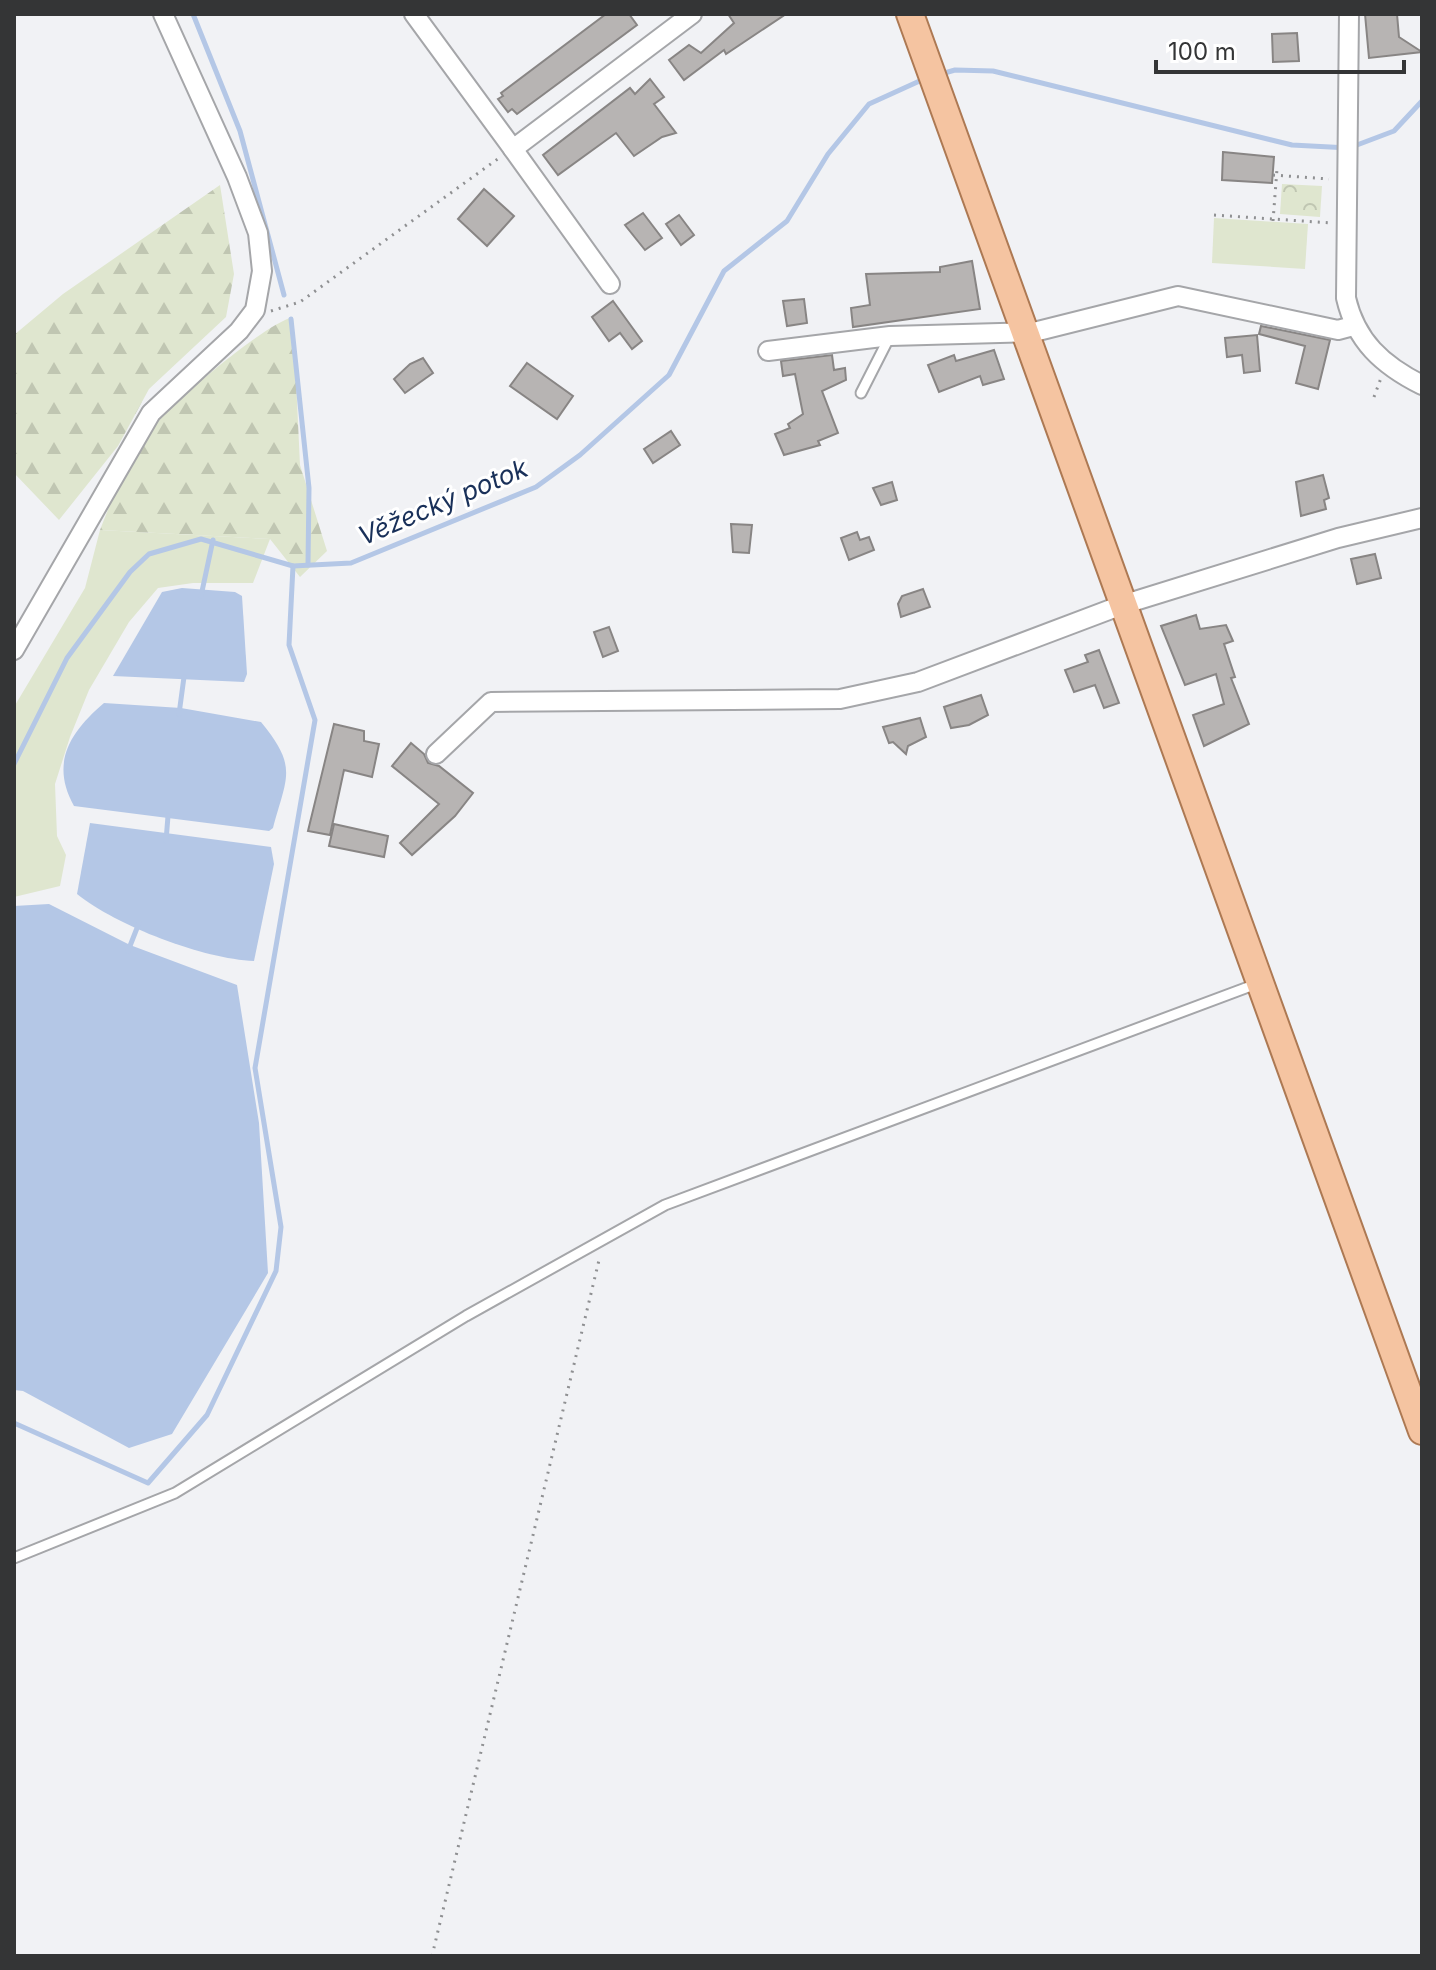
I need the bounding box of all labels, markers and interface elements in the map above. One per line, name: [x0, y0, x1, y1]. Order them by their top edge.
scale bar: [1156, 24, 1404, 74]
text: 100 m: [1168, 37, 1236, 66]
water label: Věžecký potok: [353, 452, 533, 551]

